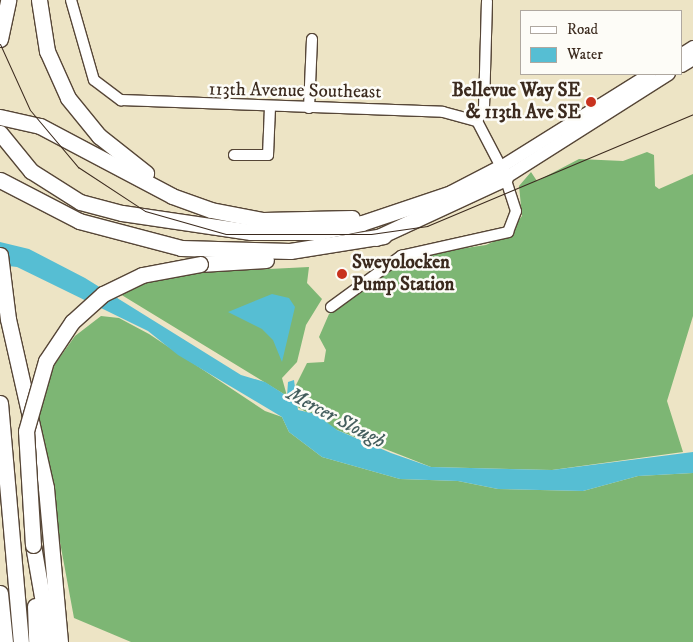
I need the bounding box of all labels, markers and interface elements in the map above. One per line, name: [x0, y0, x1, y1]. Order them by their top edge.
legend: [520, 10, 683, 75]
text: Road: [567, 20, 598, 39]
text: Water: [567, 45, 603, 64]
street label: 113th Avenue Southeast: [208, 78, 382, 104]
place label: Bellevue Way SE & 113th Ave SE: [452, 80, 581, 124]
marker: Bellevue Way SE & 113th Ave SE: [585, 96, 597, 108]
place label: Sweyolocken Pump Station: [352, 252, 454, 296]
marker: Sweyolocken Pump Station: [336, 268, 348, 280]
water label: Mercer Slough: [283, 382, 389, 454]

